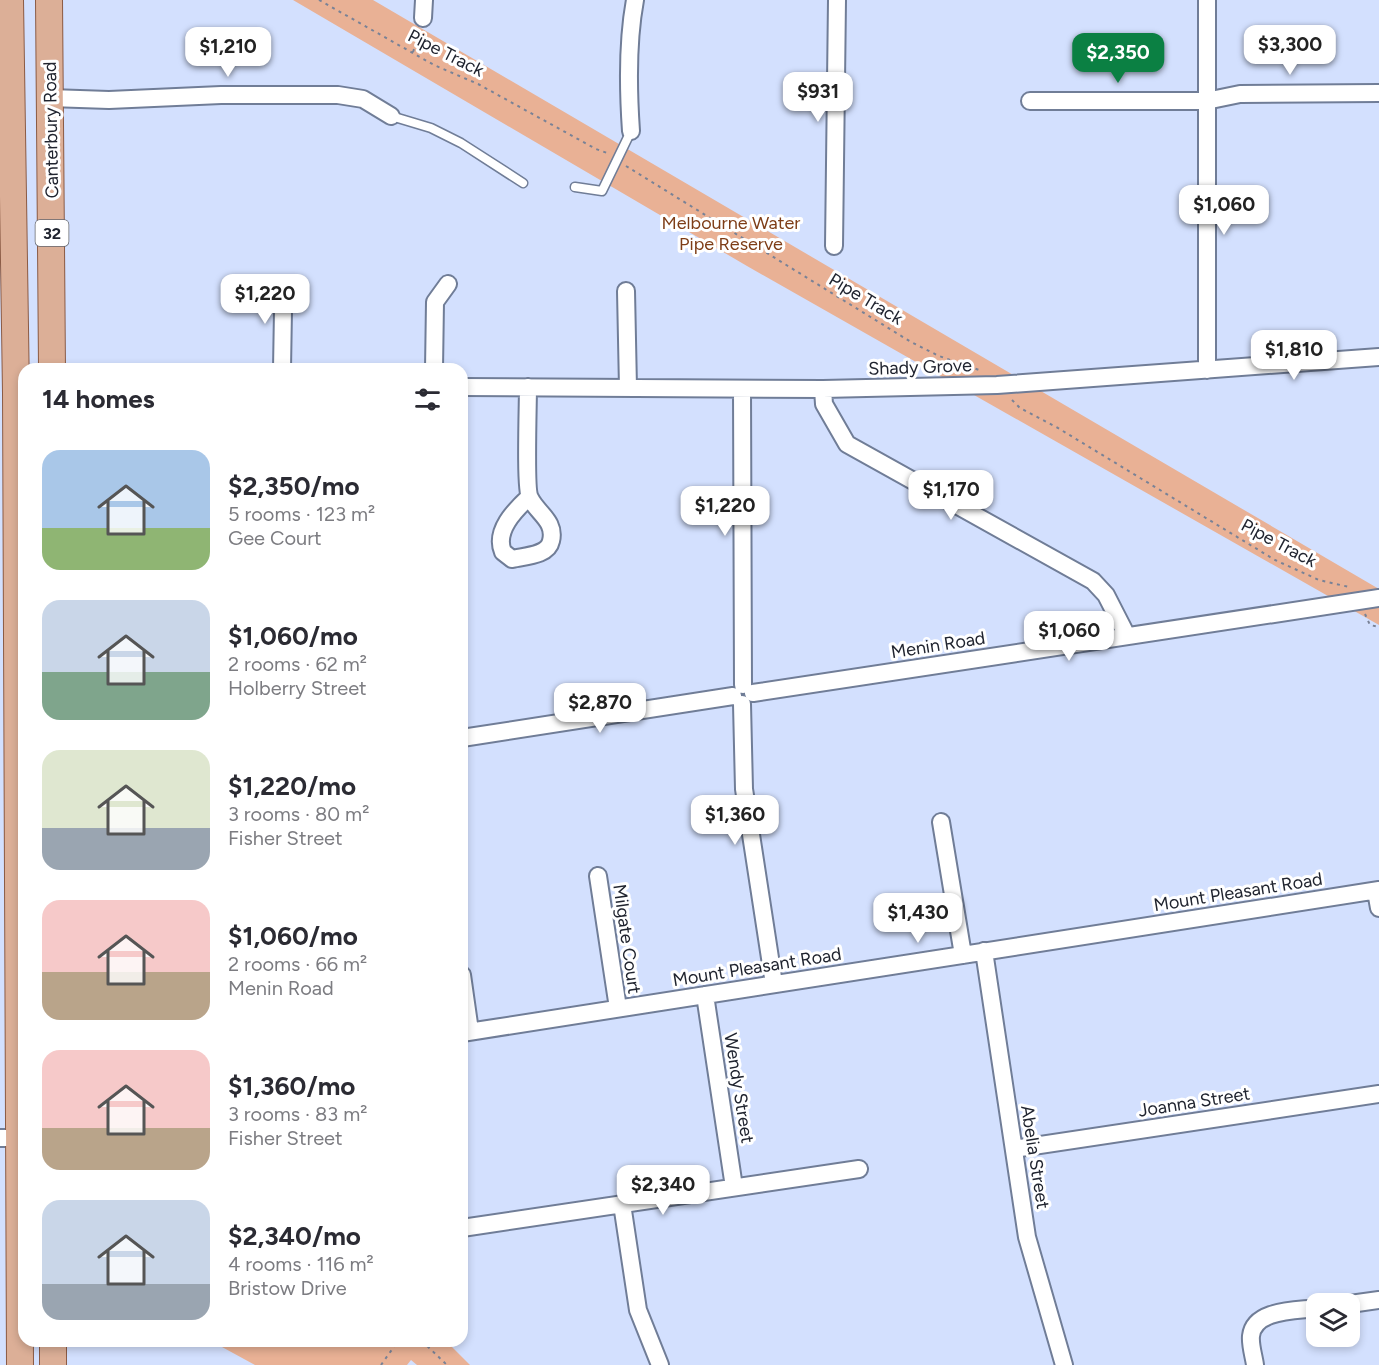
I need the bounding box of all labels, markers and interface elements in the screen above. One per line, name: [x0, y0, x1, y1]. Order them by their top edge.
street label: Pipe Track: [404, 25, 488, 82]
pin: $3,300: [1241, 25, 1339, 76]
pin: $1,210: [179, 27, 277, 78]
text: $3,300: [1258, 32, 1322, 56]
pin: $2,350: [1069, 33, 1167, 84]
text: $1,210: [199, 34, 257, 58]
text: $2,350: [1086, 40, 1150, 64]
street label: Canterbury Road: [39, 61, 63, 199]
pin: $931: [782, 72, 854, 123]
text: $931: [797, 79, 839, 103]
pin: $1,060: [1175, 185, 1273, 236]
text: $1,060: [1193, 192, 1255, 216]
park label: Melbourne Water Pipe Reserve: [662, 212, 800, 255]
road number: 32: [36, 220, 68, 246]
street label: Pipe Track: [825, 268, 907, 330]
pin: $1,220: [216, 274, 314, 325]
text: $1,220: [235, 281, 295, 305]
pin: $1,810: [1245, 330, 1343, 381]
text: $1,810: [1265, 337, 1323, 361]
street label: Shady Grove: [868, 354, 972, 380]
text: 14 homes: [42, 383, 155, 415]
icon: filters: [411, 383, 444, 416]
text: $2,350/mo: [228, 470, 360, 502]
pin: $1,170: [902, 470, 1000, 521]
icon: home: [90, 474, 162, 546]
text: $1,170: [922, 477, 980, 501]
pin: $1,220: [676, 486, 774, 537]
text: $1,220: [695, 493, 755, 517]
text: 5 rooms · 123 m²: [228, 502, 375, 526]
street label: Pipe Track: [1237, 514, 1321, 572]
text: Gee Court: [228, 526, 321, 550]
pin: $1,060: [1020, 611, 1118, 662]
text: $1,060: [1038, 618, 1100, 642]
text: $1,060/mo: [228, 620, 358, 652]
icon: home: [90, 624, 162, 696]
street label: Menin Road: [889, 627, 987, 663]
text: 2 rooms · 62 m²: [228, 652, 367, 676]
text: Holberry Street: [228, 676, 367, 700]
pin: $2,870: [551, 683, 649, 734]
text: $2,870: [568, 690, 632, 714]
text: $1,220/mo: [228, 770, 356, 802]
icon: home: [90, 774, 162, 846]
pin: $1,360: [686, 795, 784, 846]
text: 3 rooms · 80 m²: [228, 802, 369, 826]
text: $1,360: [705, 802, 765, 826]
text: Fisher Street: [228, 826, 343, 850]
street label: Mount Pleasant Road: [1152, 868, 1324, 916]
street label: Milgate Court: [608, 883, 646, 995]
pin: $1,430: [869, 893, 967, 944]
text: $1,430: [887, 900, 949, 924]
text: $1,060/mo: [228, 920, 358, 952]
icon: home: [90, 924, 162, 996]
street label: Mount Pleasant Road: [671, 943, 843, 991]
text: 2 rooms · 66 m²: [228, 952, 367, 976]
text: Menin Road: [228, 976, 334, 1000]
street label: Wendy Street: [719, 1031, 759, 1145]
text: $1,360/mo: [228, 1070, 355, 1102]
icon: home: [90, 1074, 162, 1146]
street label: Joanna Street: [1136, 1082, 1252, 1122]
text: 3 rooms · 83 m²: [228, 1102, 367, 1126]
street label: Abelia Street: [1016, 1104, 1054, 1211]
text: Fisher Street: [228, 1126, 343, 1150]
pin: $2,340: [614, 1165, 712, 1216]
text: $2,340: [631, 1172, 695, 1196]
text: $2,340/mo: [228, 1220, 361, 1252]
icon: home: [90, 1224, 162, 1296]
text: 4 rooms · 116 m²: [228, 1252, 374, 1276]
text: Bristow Drive: [228, 1276, 347, 1300]
map controls: [1306, 1293, 1360, 1347]
button: layers: [1306, 1293, 1360, 1347]

